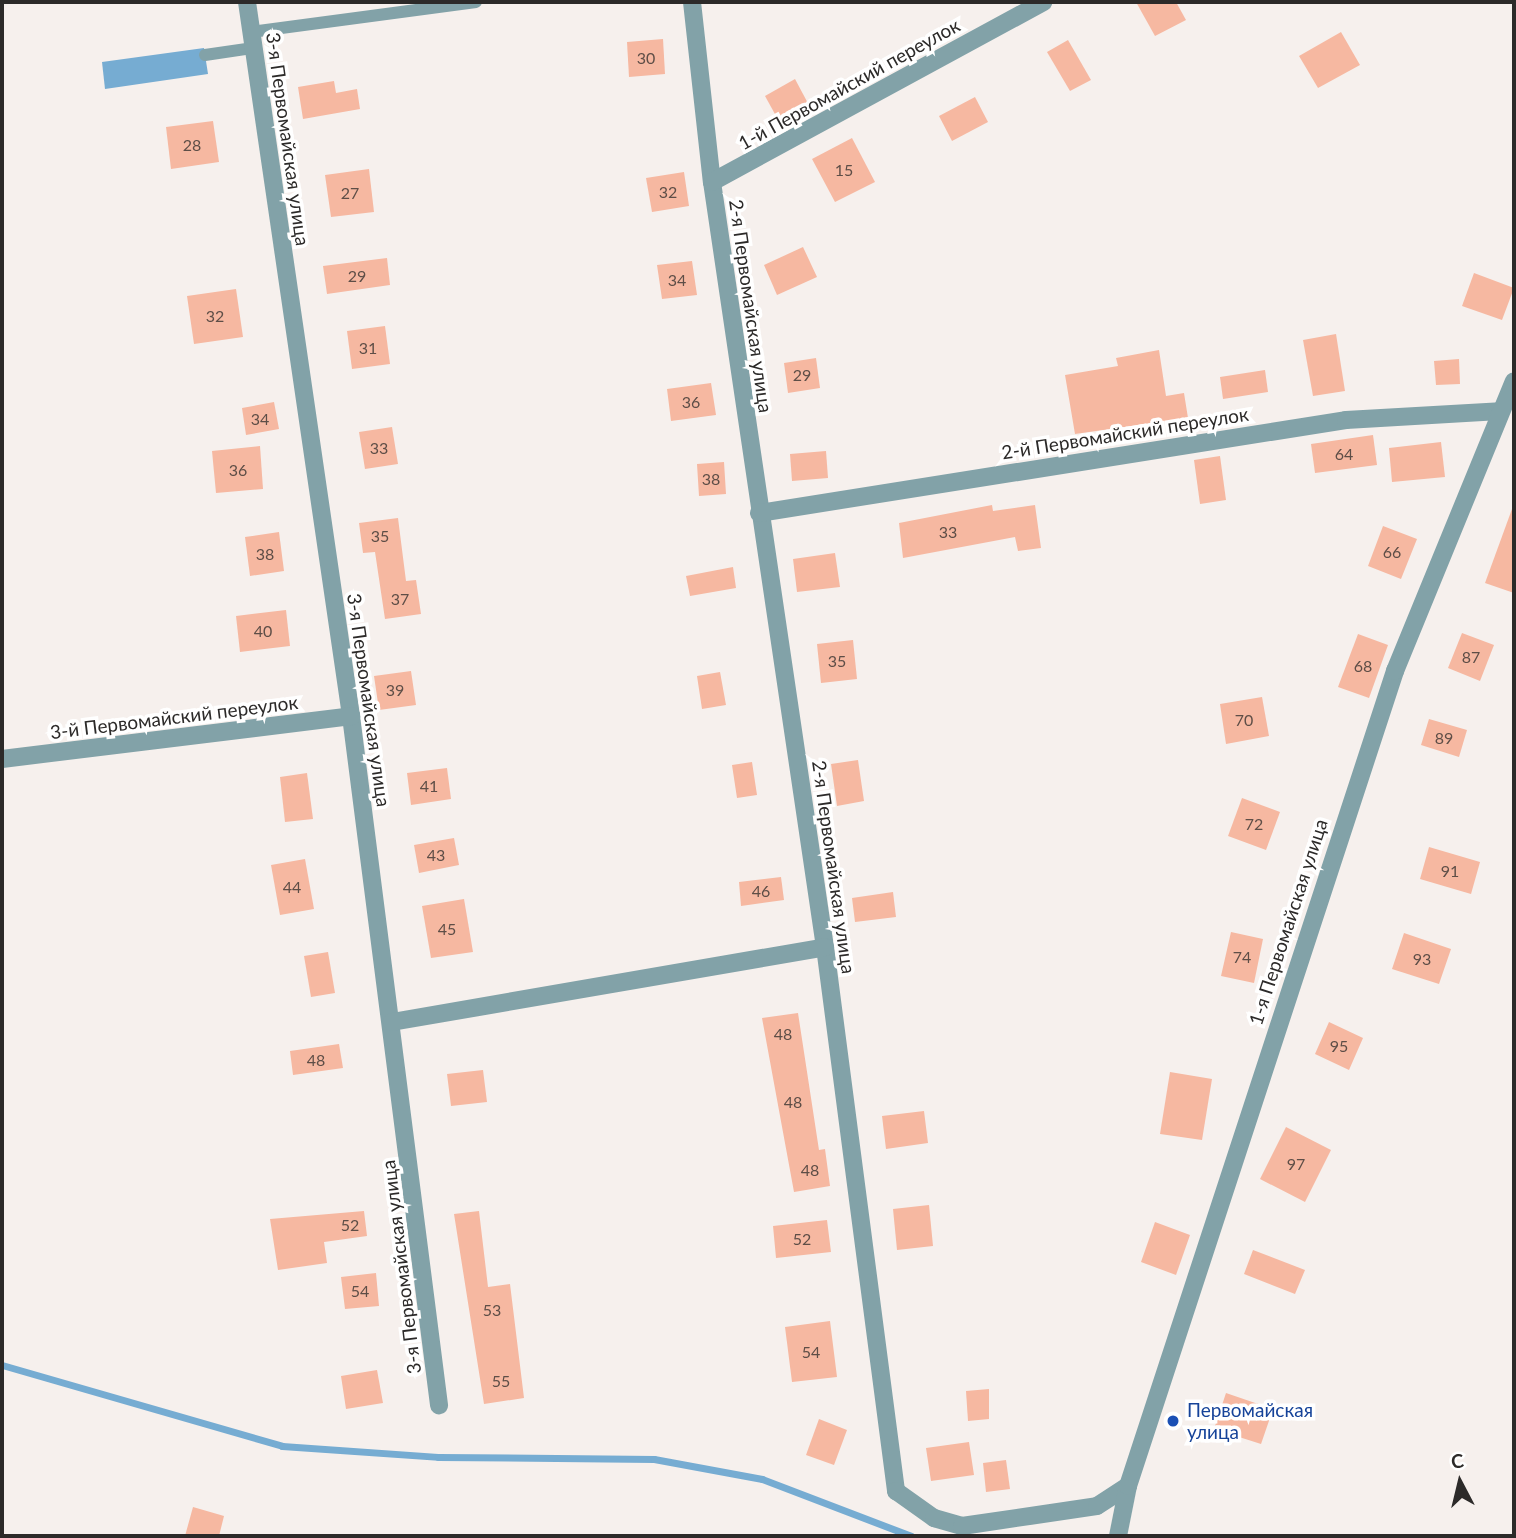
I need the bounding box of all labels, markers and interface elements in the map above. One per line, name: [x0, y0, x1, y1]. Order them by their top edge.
street label: 1-й Первомайский переулок: [734, 14, 964, 154]
street label: 3-я Первомайская улица: [262, 31, 314, 247]
house number: 30: [637, 48, 655, 68]
house number: 28: [183, 135, 201, 155]
house number: 15: [835, 160, 853, 180]
house number: 32: [659, 182, 677, 202]
house number: 27: [341, 183, 359, 203]
street label: 2-я Первомайская улица: [725, 198, 777, 414]
house number: 29: [348, 266, 366, 286]
house number: 34: [668, 270, 686, 290]
house number: 32: [206, 306, 224, 326]
house number: 31: [359, 338, 377, 358]
house number: 29: [793, 365, 811, 385]
house number: 36: [682, 392, 700, 412]
street label: 2-й Первомайский переулок: [1000, 402, 1250, 464]
house number: 34: [251, 409, 269, 429]
house number: 33: [370, 438, 388, 458]
house number: 64: [1335, 444, 1353, 464]
house number: 36: [229, 460, 247, 480]
house number: 38: [702, 469, 720, 489]
house number: 33: [939, 522, 957, 542]
house number: 35: [371, 526, 389, 546]
house number: 66: [1383, 542, 1401, 562]
house number: 38: [256, 544, 274, 564]
house number: 37: [391, 589, 409, 609]
street label: 3-я Первомайская улица: [343, 592, 395, 808]
house number: 40: [254, 621, 272, 641]
house number: 87: [1462, 647, 1480, 667]
house number: 35: [828, 651, 846, 671]
house number: 68: [1354, 656, 1372, 676]
house number: 39: [386, 680, 404, 700]
street label: 3-й Первомайский переулок: [49, 690, 299, 744]
house number: 70: [1235, 710, 1253, 730]
house number: 89: [1435, 728, 1453, 748]
street label: 2-я Первомайская улица: [808, 759, 860, 975]
house number: 41: [420, 776, 438, 796]
house number: 72: [1245, 814, 1263, 834]
street label: 1-я Первомайская улица: [1244, 816, 1332, 1028]
house number: 43: [427, 845, 445, 865]
house number: 91: [1441, 861, 1459, 881]
house number: 44: [283, 877, 301, 897]
house number: 46: [752, 881, 770, 901]
house number: 45: [438, 919, 456, 939]
house number: 74: [1233, 947, 1251, 967]
house number: 93: [1413, 949, 1431, 969]
house number: 48: [774, 1024, 792, 1044]
house number: 95: [1330, 1036, 1348, 1056]
house number: 48: [307, 1050, 325, 1070]
house number: 48: [784, 1092, 802, 1112]
house number: 97: [1287, 1154, 1305, 1174]
street label: 3-я Первомайская улица: [377, 1159, 425, 1375]
house number: 48: [801, 1160, 819, 1180]
house number: 52: [341, 1215, 359, 1235]
house number: 52: [793, 1229, 811, 1249]
house number: 54: [351, 1281, 369, 1301]
house number: 53: [483, 1300, 501, 1320]
house number: 54: [802, 1342, 820, 1362]
house number: 55: [492, 1371, 510, 1391]
place label: Первомайская улица: [1187, 1399, 1313, 1443]
marker: Первомайская улица: [1165, 1413, 1181, 1429]
north arrow: [1425, 1447, 1495, 1517]
text: С: [1450, 1448, 1465, 1473]

